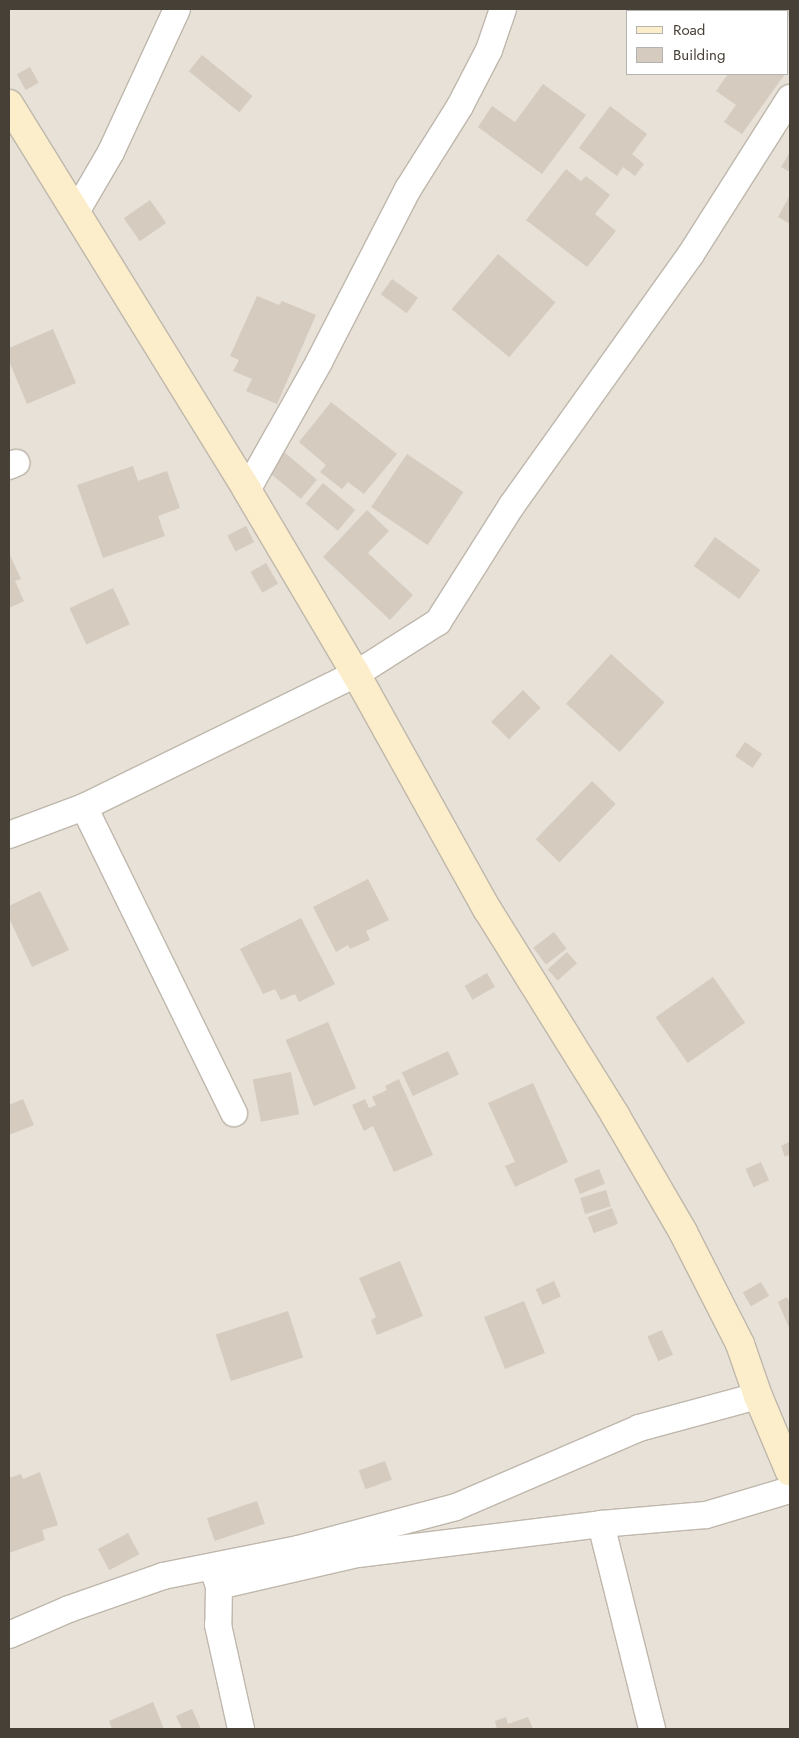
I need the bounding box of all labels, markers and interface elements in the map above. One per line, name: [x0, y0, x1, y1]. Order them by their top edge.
legend: [626, 10, 789, 75]
text: Road: [673, 19, 705, 41]
text: Building: [673, 44, 725, 66]

